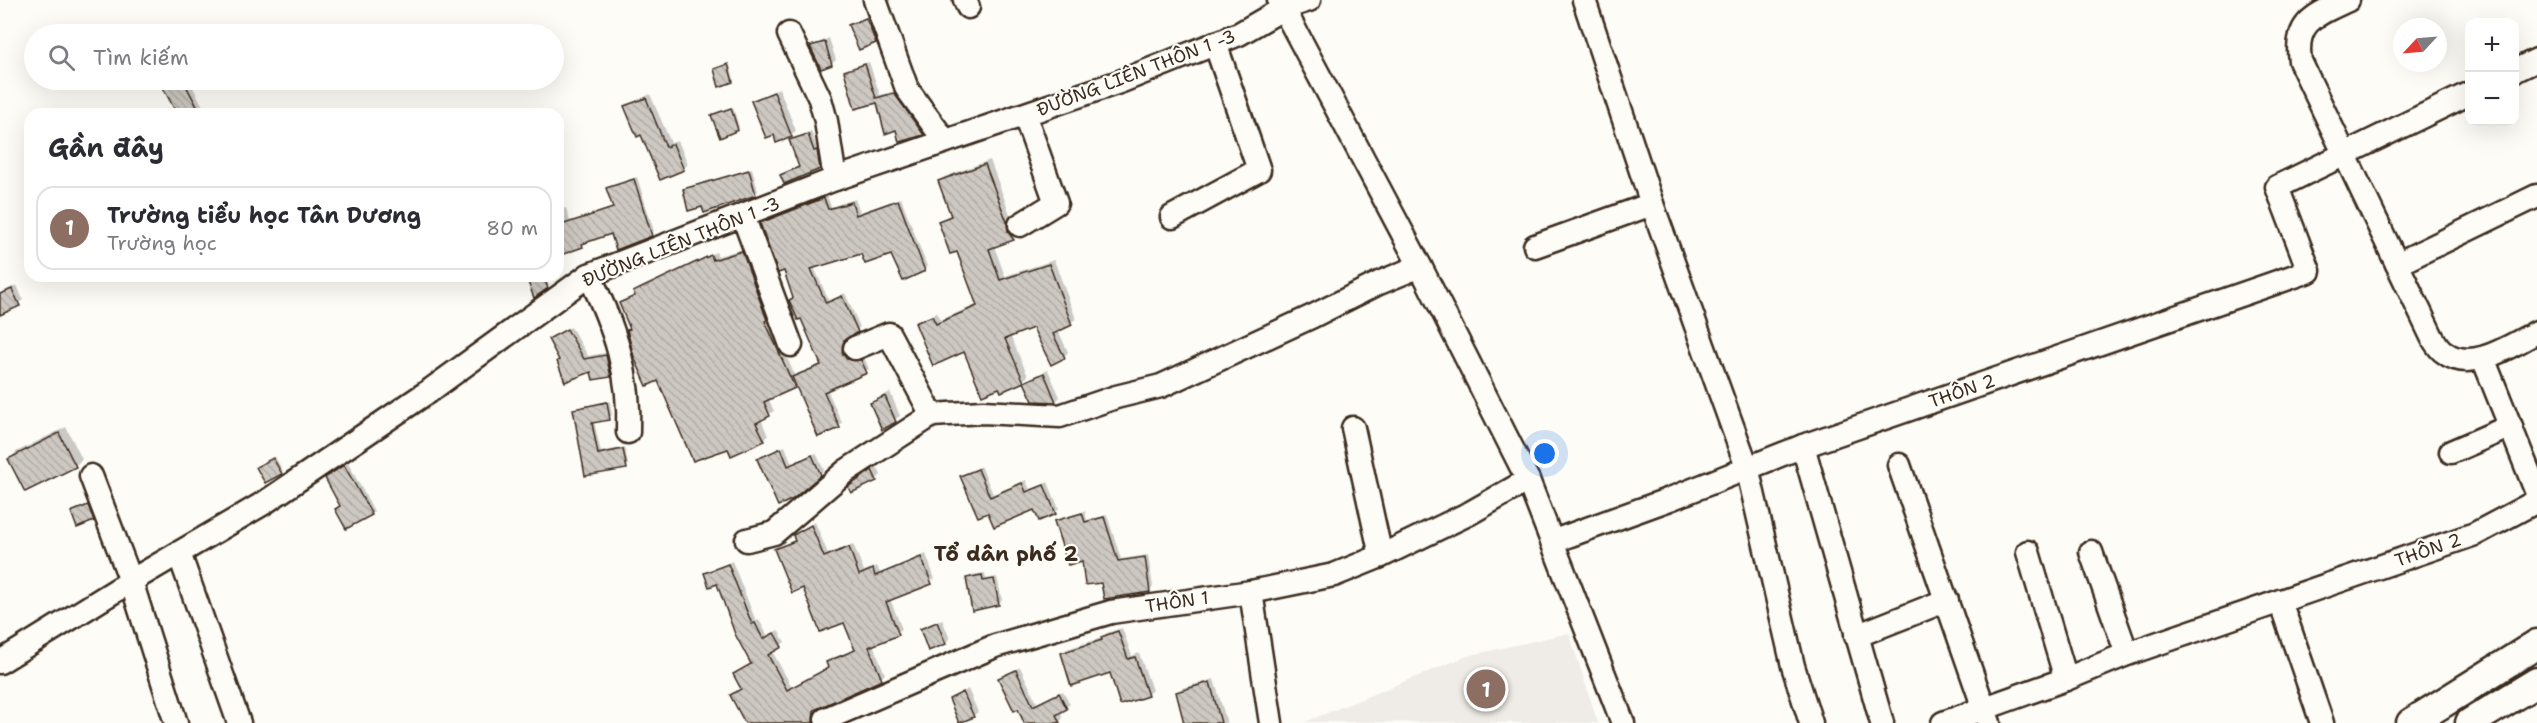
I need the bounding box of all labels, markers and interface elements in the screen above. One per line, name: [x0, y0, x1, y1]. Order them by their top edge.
north arrow: [2393, 18, 2447, 72]
map controls: [2465, 18, 2519, 126]
button: +: [2465, 18, 2519, 72]
search box: [24, 24, 564, 90]
street label: ĐƯỜNG LIÊN THÔN 1 -3: [1033, 24, 1239, 122]
icon: search: [45, 41, 78, 74]
text: Tìm kiếm: [93, 43, 189, 72]
button: −: [2465, 72, 2519, 126]
text: Gần đây: [48, 130, 164, 165]
street label: ĐƯỜNG LIÊN THÔN 1 -3: [579, 191, 783, 293]
text: Trường tiểu học Tân Dương: [107, 201, 421, 230]
text: 1: [65, 215, 74, 241]
text: 80 m: [486, 215, 538, 241]
text: Trường học: [107, 230, 217, 256]
street label: THÔN 2: [1926, 368, 1998, 414]
your location: [1530, 439, 1559, 468]
street label: THÔN 2: [2392, 527, 2464, 573]
district label: Tổ dân phố 2: [934, 540, 1079, 568]
street label: THÔN 1: [1144, 586, 1210, 618]
pin: 1: [1466, 666, 1506, 712]

